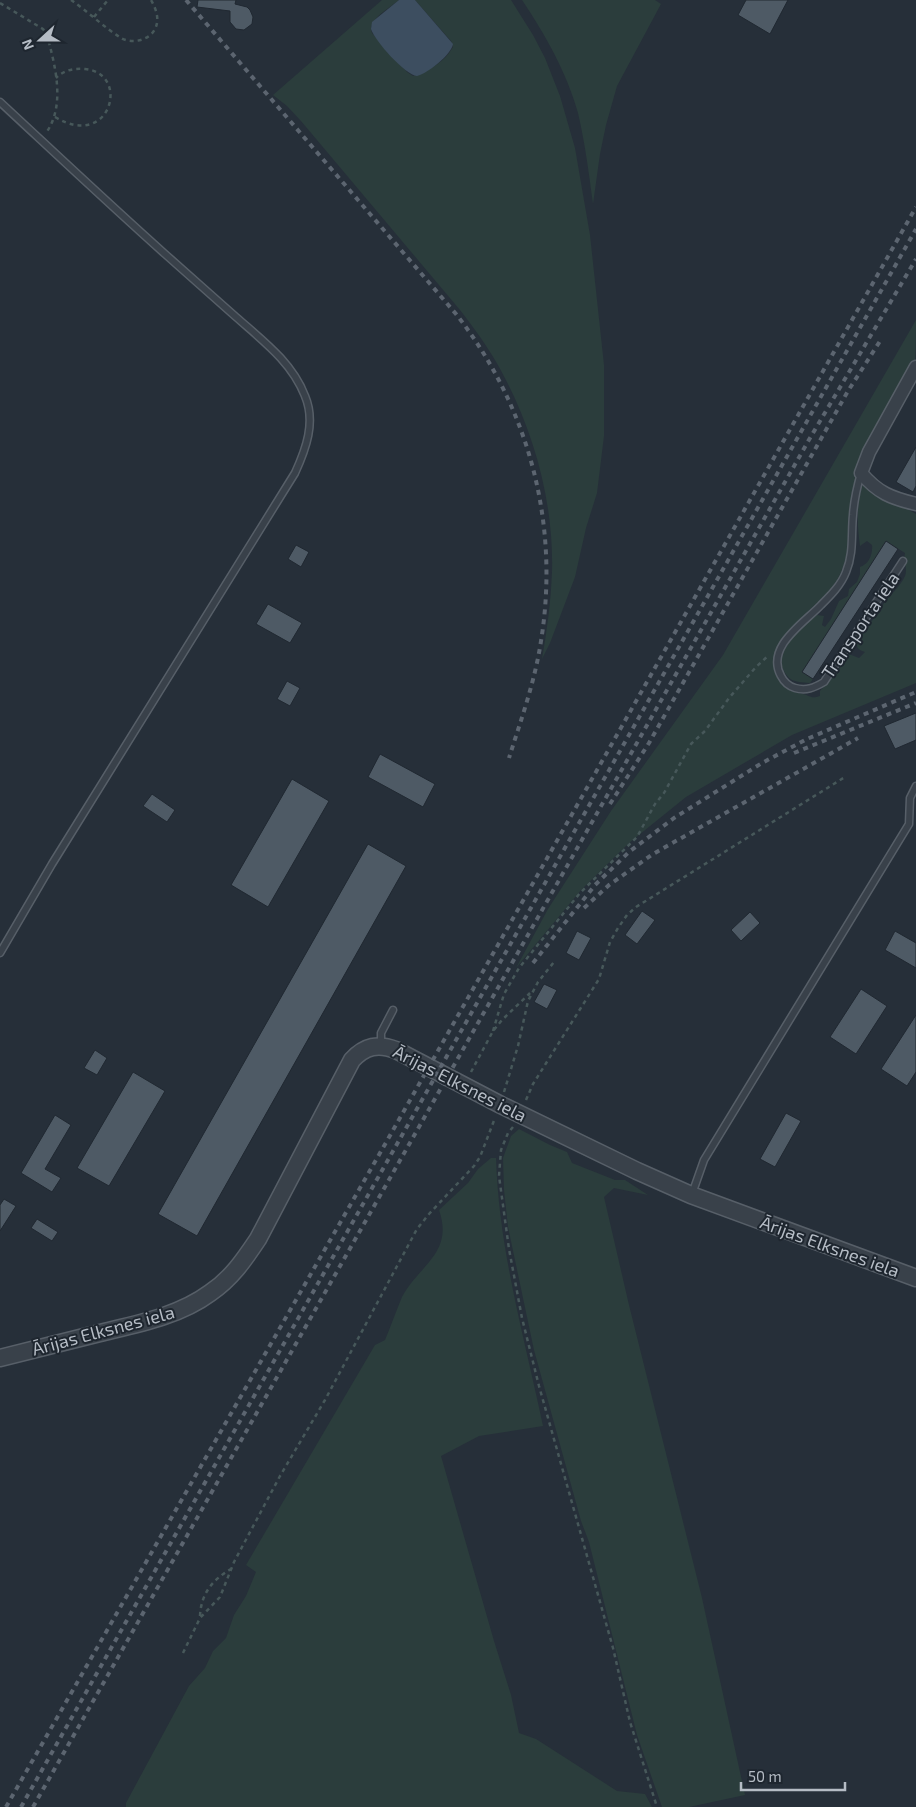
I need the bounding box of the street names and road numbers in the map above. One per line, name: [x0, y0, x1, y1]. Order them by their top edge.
street label: Transporta iela: [816, 568, 904, 682]
street label: Ārijas Elksnes iela: [390, 1040, 530, 1126]
street label: Ārijas Elksnes iela: [757, 1211, 903, 1281]
street label: Ārijas Elksnes iela: [29, 1300, 177, 1360]

